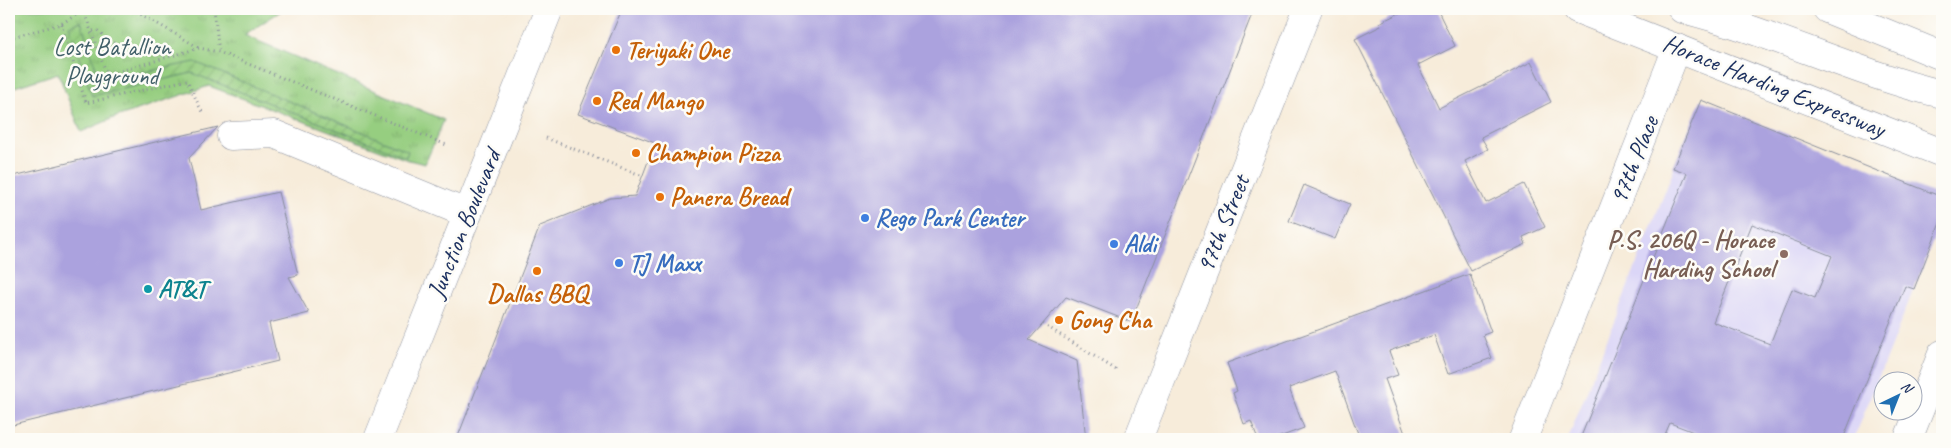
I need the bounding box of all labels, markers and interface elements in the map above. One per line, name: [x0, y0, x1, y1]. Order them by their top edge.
street label: Horace Harding Expressway: [1658, 27, 1892, 146]
park label: Lost Batallion Playground: [54, 31, 172, 92]
place label: Teriyaki One: [626, 34, 731, 66]
marker: Teriyaki One: [610, 44, 622, 56]
place label: Red Mango: [607, 85, 705, 117]
marker: Red Mango: [591, 95, 603, 107]
street label: 97th Place: [1602, 110, 1667, 209]
place label: Champion Pizza: [646, 137, 782, 169]
street label: Junction Boulevard: [419, 141, 510, 304]
marker: Champion Pizza: [630, 147, 642, 159]
street label: 97th Street: [1189, 168, 1258, 277]
place label: Panera Bread: [670, 181, 792, 213]
marker: Panera Bread: [654, 191, 666, 203]
place label: Rego Park Center: [875, 202, 1027, 234]
marker: Rego Park Center: [859, 212, 871, 224]
place label: P.S. 206Q - Horace Harding School: [1607, 224, 1779, 285]
place label: Aldi: [1124, 228, 1159, 260]
marker: Aldi: [1108, 238, 1120, 250]
place label: TJ Maxx: [629, 247, 703, 279]
marker: P.S. 206Q - Horace Harding School: [1778, 248, 1790, 260]
marker: TJ Maxx: [613, 257, 625, 269]
marker: Dallas BBQ: [531, 265, 543, 277]
place label: AT&T: [158, 273, 212, 305]
place label: Dallas BBQ: [487, 278, 590, 310]
marker: AT&T: [142, 283, 154, 295]
place label: Gong Cha: [1069, 304, 1153, 336]
marker: Gong Cha: [1053, 314, 1065, 326]
north arrow: [1874, 370, 1924, 420]
text: N: [1898, 378, 1917, 398]

